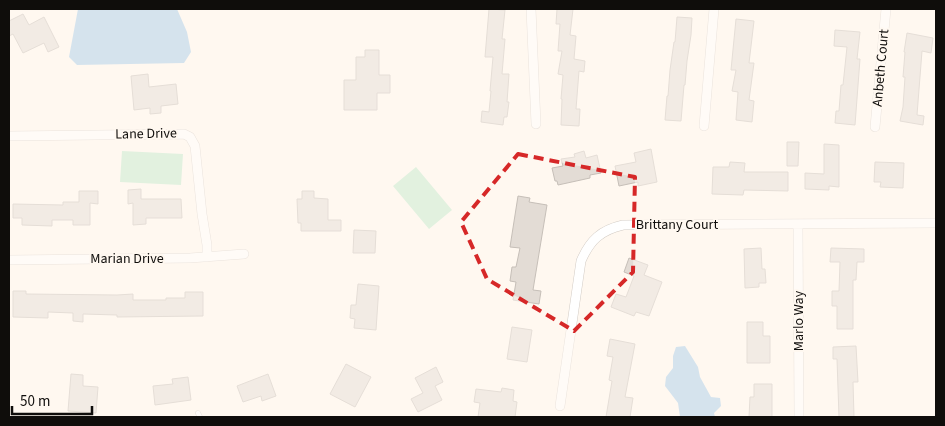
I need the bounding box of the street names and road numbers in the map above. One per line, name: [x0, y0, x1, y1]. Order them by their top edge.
street label: Anbeth Court: [868, 28, 894, 108]
street label: Lane Drive: [115, 123, 177, 145]
street label: Brittany Court: [636, 215, 718, 235]
street label: Marian Drive: [90, 249, 164, 269]
street label: Marlo Way: [789, 290, 809, 351]

